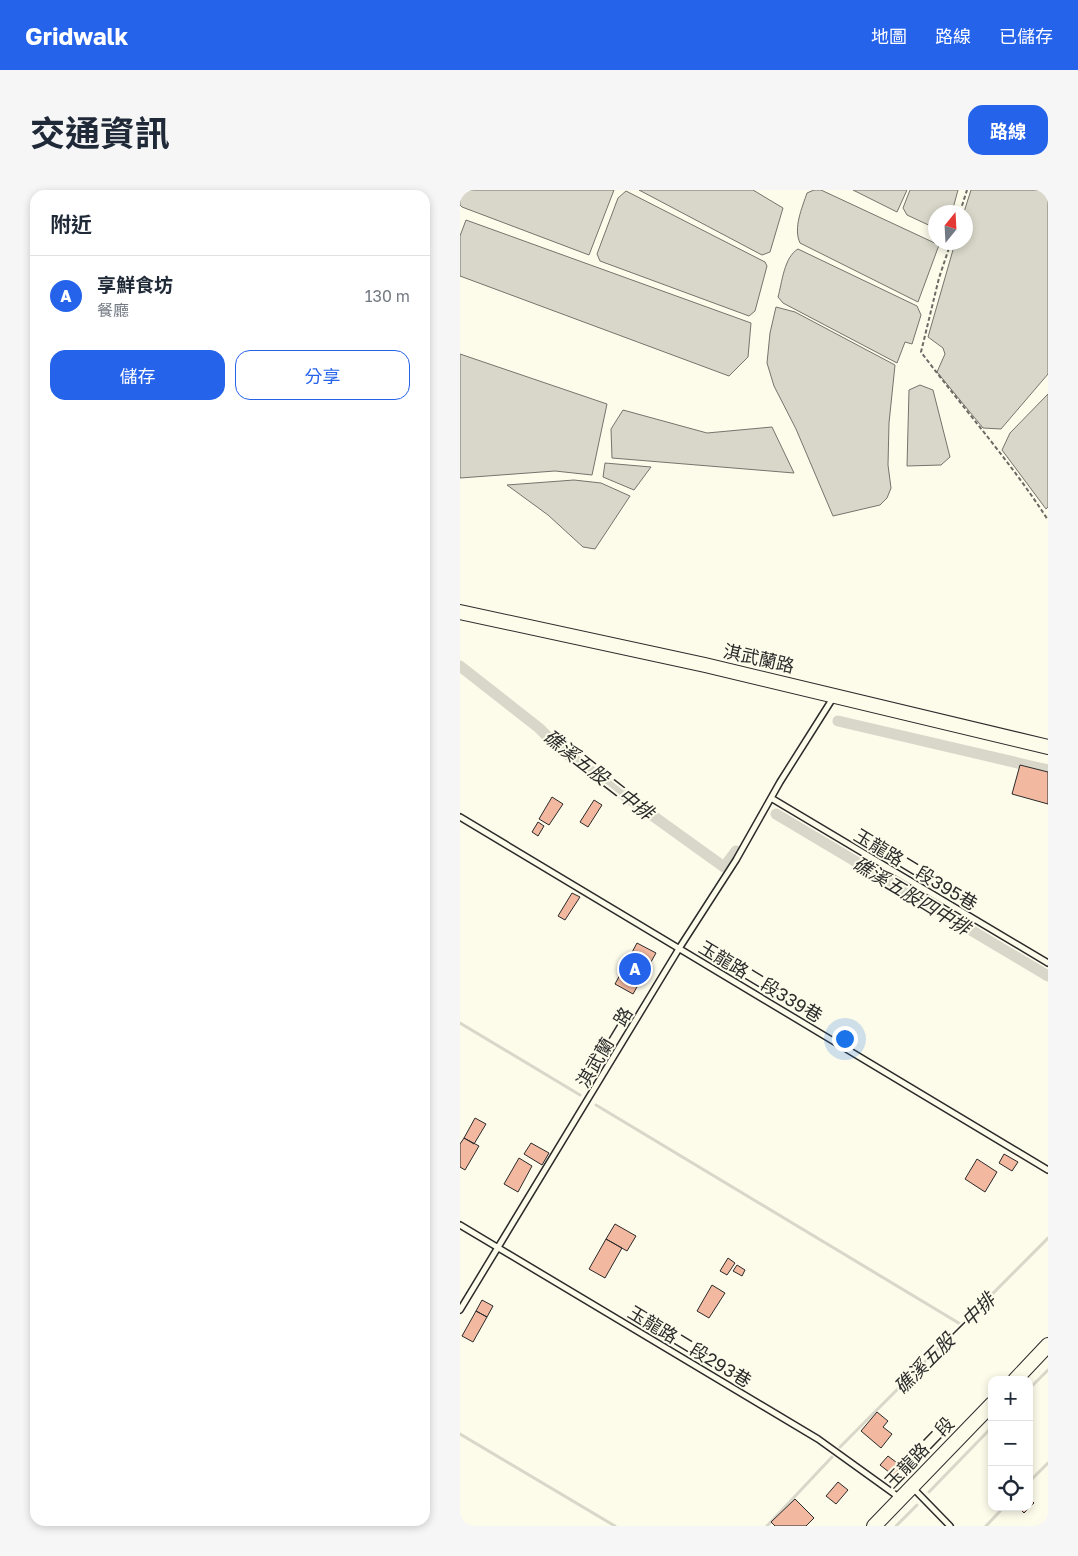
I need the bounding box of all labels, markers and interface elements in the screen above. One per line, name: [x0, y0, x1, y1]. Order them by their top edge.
text: Gridwalk: [25, 21, 129, 50]
text: 地圖: [871, 25, 907, 47]
text: 路線: [935, 25, 971, 47]
text: 已儲存: [999, 25, 1053, 47]
button: 路線: [968, 105, 1048, 155]
text: 交通資訊: [30, 112, 170, 154]
north arrow: [928, 205, 973, 250]
text: 附近: [50, 211, 92, 237]
text: 享鮮食坊: [97, 273, 173, 296]
text: A: [60, 286, 72, 306]
text: 130 m: [365, 286, 410, 306]
text: 餐廳: [97, 300, 129, 320]
button: 儲存: [50, 350, 225, 400]
button: 分享: [235, 350, 410, 400]
street label: 淇武蘭路: [721, 639, 797, 677]
water label: 礁溪五股二中排: [540, 724, 661, 826]
street label: 玉龍路二段395巷: [850, 824, 982, 914]
water label: 礁溪五股四中排: [849, 851, 977, 941]
street label: 玉龍路二段339巷: [695, 936, 827, 1026]
pin: A: [619, 950, 651, 988]
street label: 淇武蘭一路: [571, 1003, 637, 1091]
your location: [832, 1026, 858, 1052]
water label: 礁溪五股一中排: [889, 1286, 1001, 1398]
street label: 玉龍路二段293巷: [624, 1301, 756, 1391]
map controls: [988, 1376, 1033, 1511]
button: +: [988, 1376, 1033, 1421]
street label: 玉龍路二段: [880, 1412, 958, 1492]
button: −: [988, 1421, 1033, 1466]
button: locate: [988, 1466, 1033, 1511]

